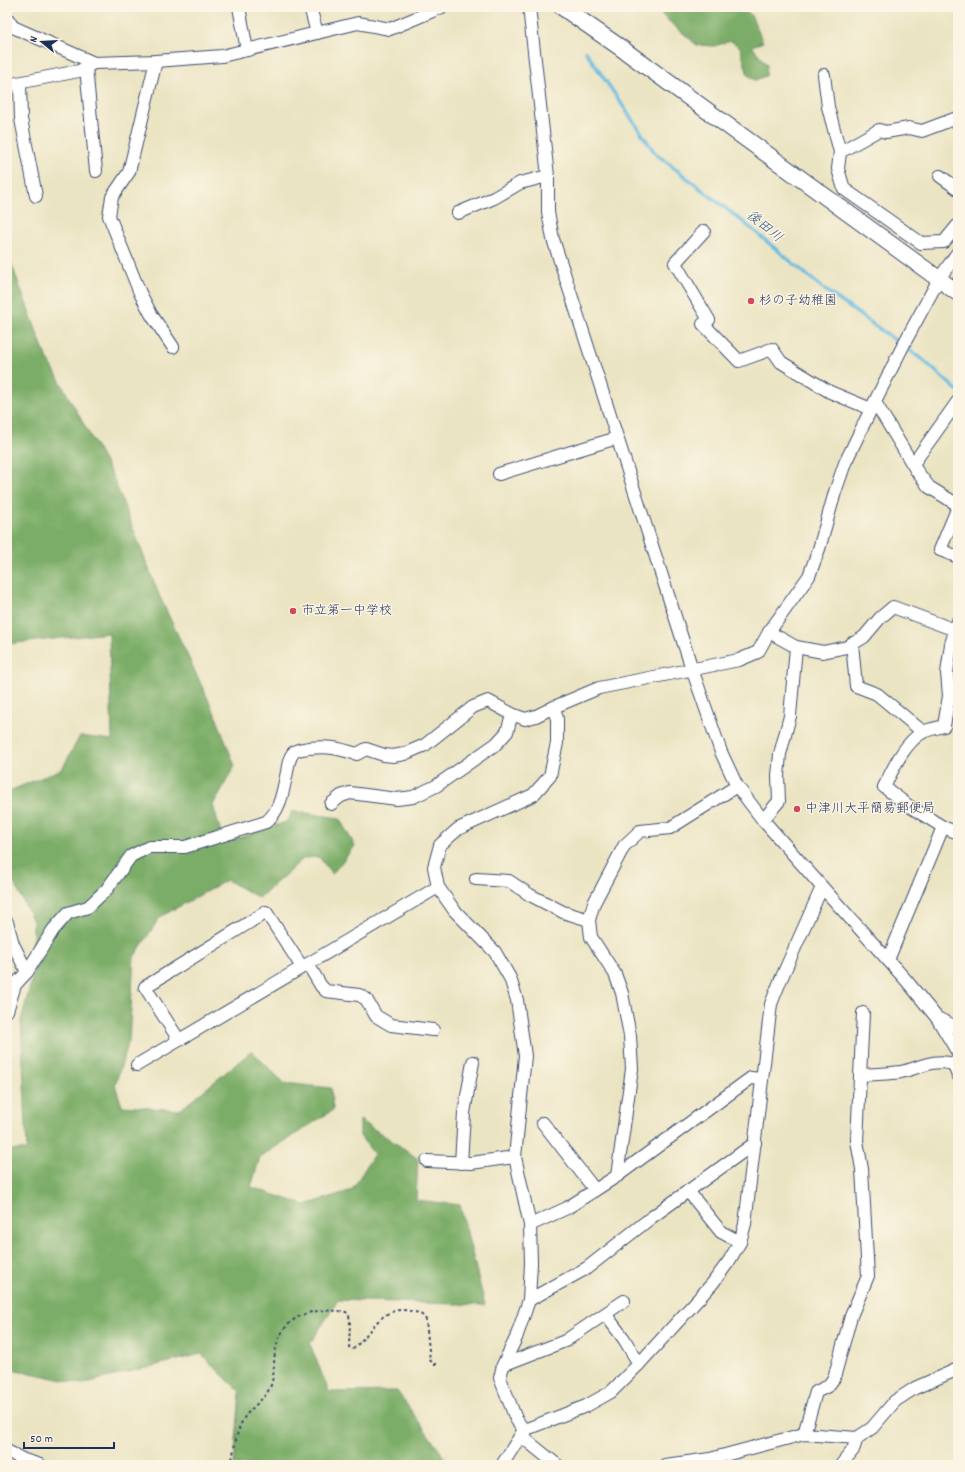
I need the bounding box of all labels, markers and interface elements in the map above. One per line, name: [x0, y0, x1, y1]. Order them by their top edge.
north arrow: [22, 22, 62, 62]
text: N: [26, 34, 43, 45]
water label: 後田川: [741, 206, 787, 248]
place label: 杉の子幼稚園: [759, 292, 837, 311]
marker: 杉の子幼稚園: [746, 296, 756, 306]
place label: 市立第一中学校: [301, 602, 392, 621]
marker: 市立第一中学校: [288, 606, 298, 616]
place label: 中津川大平簡易郵便局: [805, 800, 935, 819]
marker: 中津川大平簡易郵便局: [792, 804, 802, 814]
scale bar: [24, 1424, 114, 1450]
text: 50 m: [30, 1431, 53, 1448]

